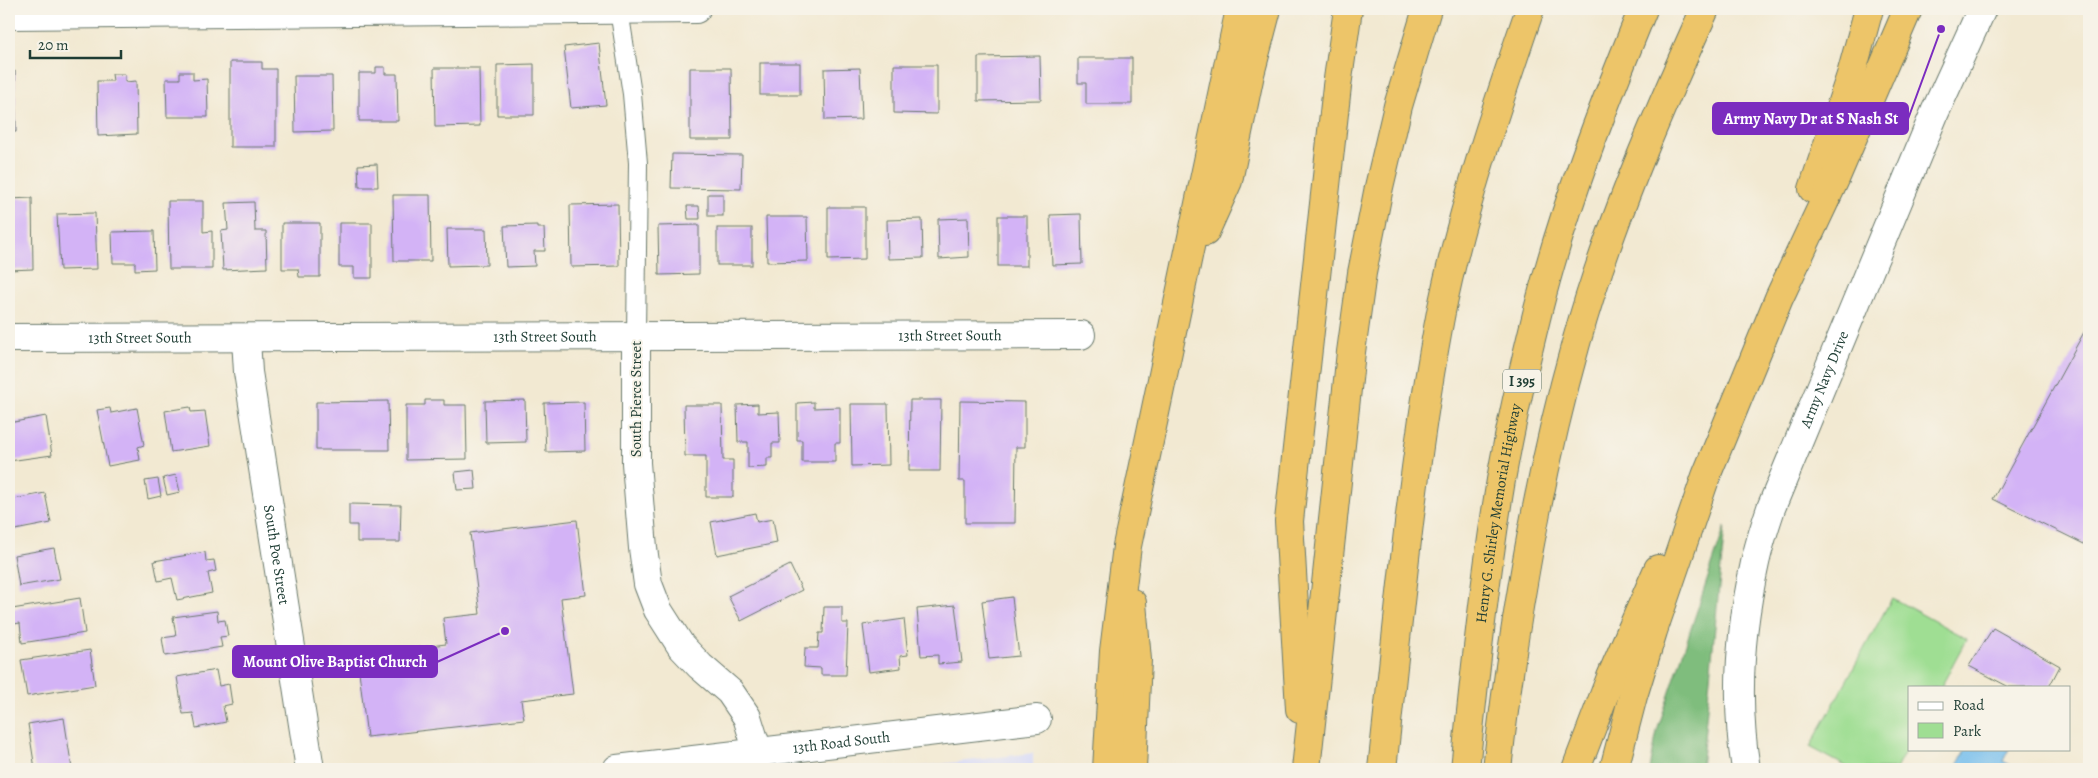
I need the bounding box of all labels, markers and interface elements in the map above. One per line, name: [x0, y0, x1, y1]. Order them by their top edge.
scale bar: [30, 28, 121, 60]
text: 20 m: [38, 35, 69, 55]
callout: Army Navy Dr at S Nash St: [1713, 103, 1908, 134]
text: Army Navy Dr at S Nash St: [1723, 108, 1899, 130]
street label: 13th Street South: [898, 325, 1002, 346]
street label: 13th Street South: [493, 326, 597, 347]
street label: 13th Street South: [88, 327, 192, 348]
street label: Army Navy Drive: [1795, 327, 1853, 432]
street label: South Pierce Street: [626, 341, 646, 457]
road number: I 395: [1503, 370, 1541, 392]
street label: Henry G. Shirley Memorial Highway: [1471, 401, 1526, 624]
street label: South Poe Street: [259, 503, 294, 606]
callout: Mount Olive Baptist Church: [233, 646, 437, 677]
text: Mount Olive Baptist Church: [243, 651, 428, 673]
legend: [1908, 686, 2070, 750]
text: Road: [1953, 695, 1985, 715]
text: Park: [1953, 721, 1982, 741]
street label: 13th Road South: [792, 727, 891, 758]

